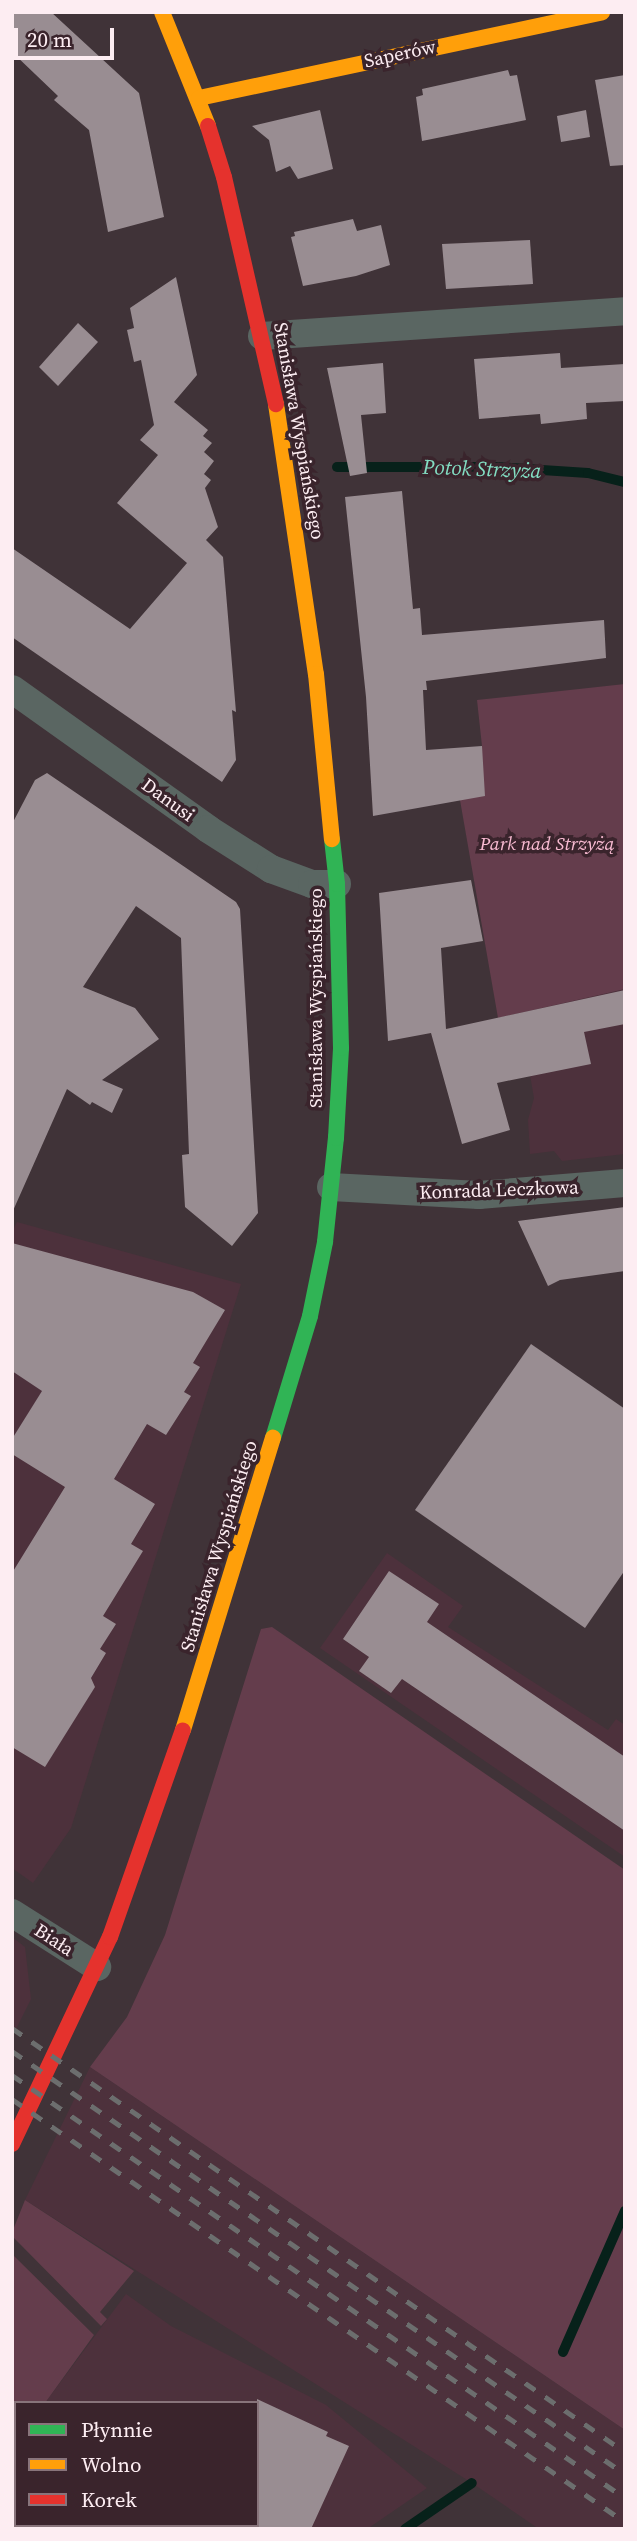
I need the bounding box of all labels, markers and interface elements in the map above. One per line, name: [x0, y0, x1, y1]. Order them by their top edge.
scale bar: [18, 14, 117, 58]
text: 20 m: [27, 25, 72, 54]
street label: Saperów: [362, 35, 438, 73]
street label: Stanisława Wyspiańskiego: [269, 320, 329, 542]
water label: Potok Strzyża: [422, 454, 542, 484]
street label: Danusi: [137, 773, 199, 827]
park label: Park nad Strzyżą: [480, 833, 614, 855]
street label: Stanisława Wyspiańskiego: [305, 888, 327, 1108]
street label: Konrada Leczkowa: [419, 1176, 579, 1204]
street label: Stanisława Wyspiańskiego: [176, 1437, 262, 1655]
street label: Biała: [30, 1919, 78, 1961]
legend: [14, 2401, 259, 2527]
text: Płynnie: [81, 2415, 153, 2444]
text: Wolno: [81, 2450, 142, 2479]
text: Korek: [81, 2485, 137, 2514]

